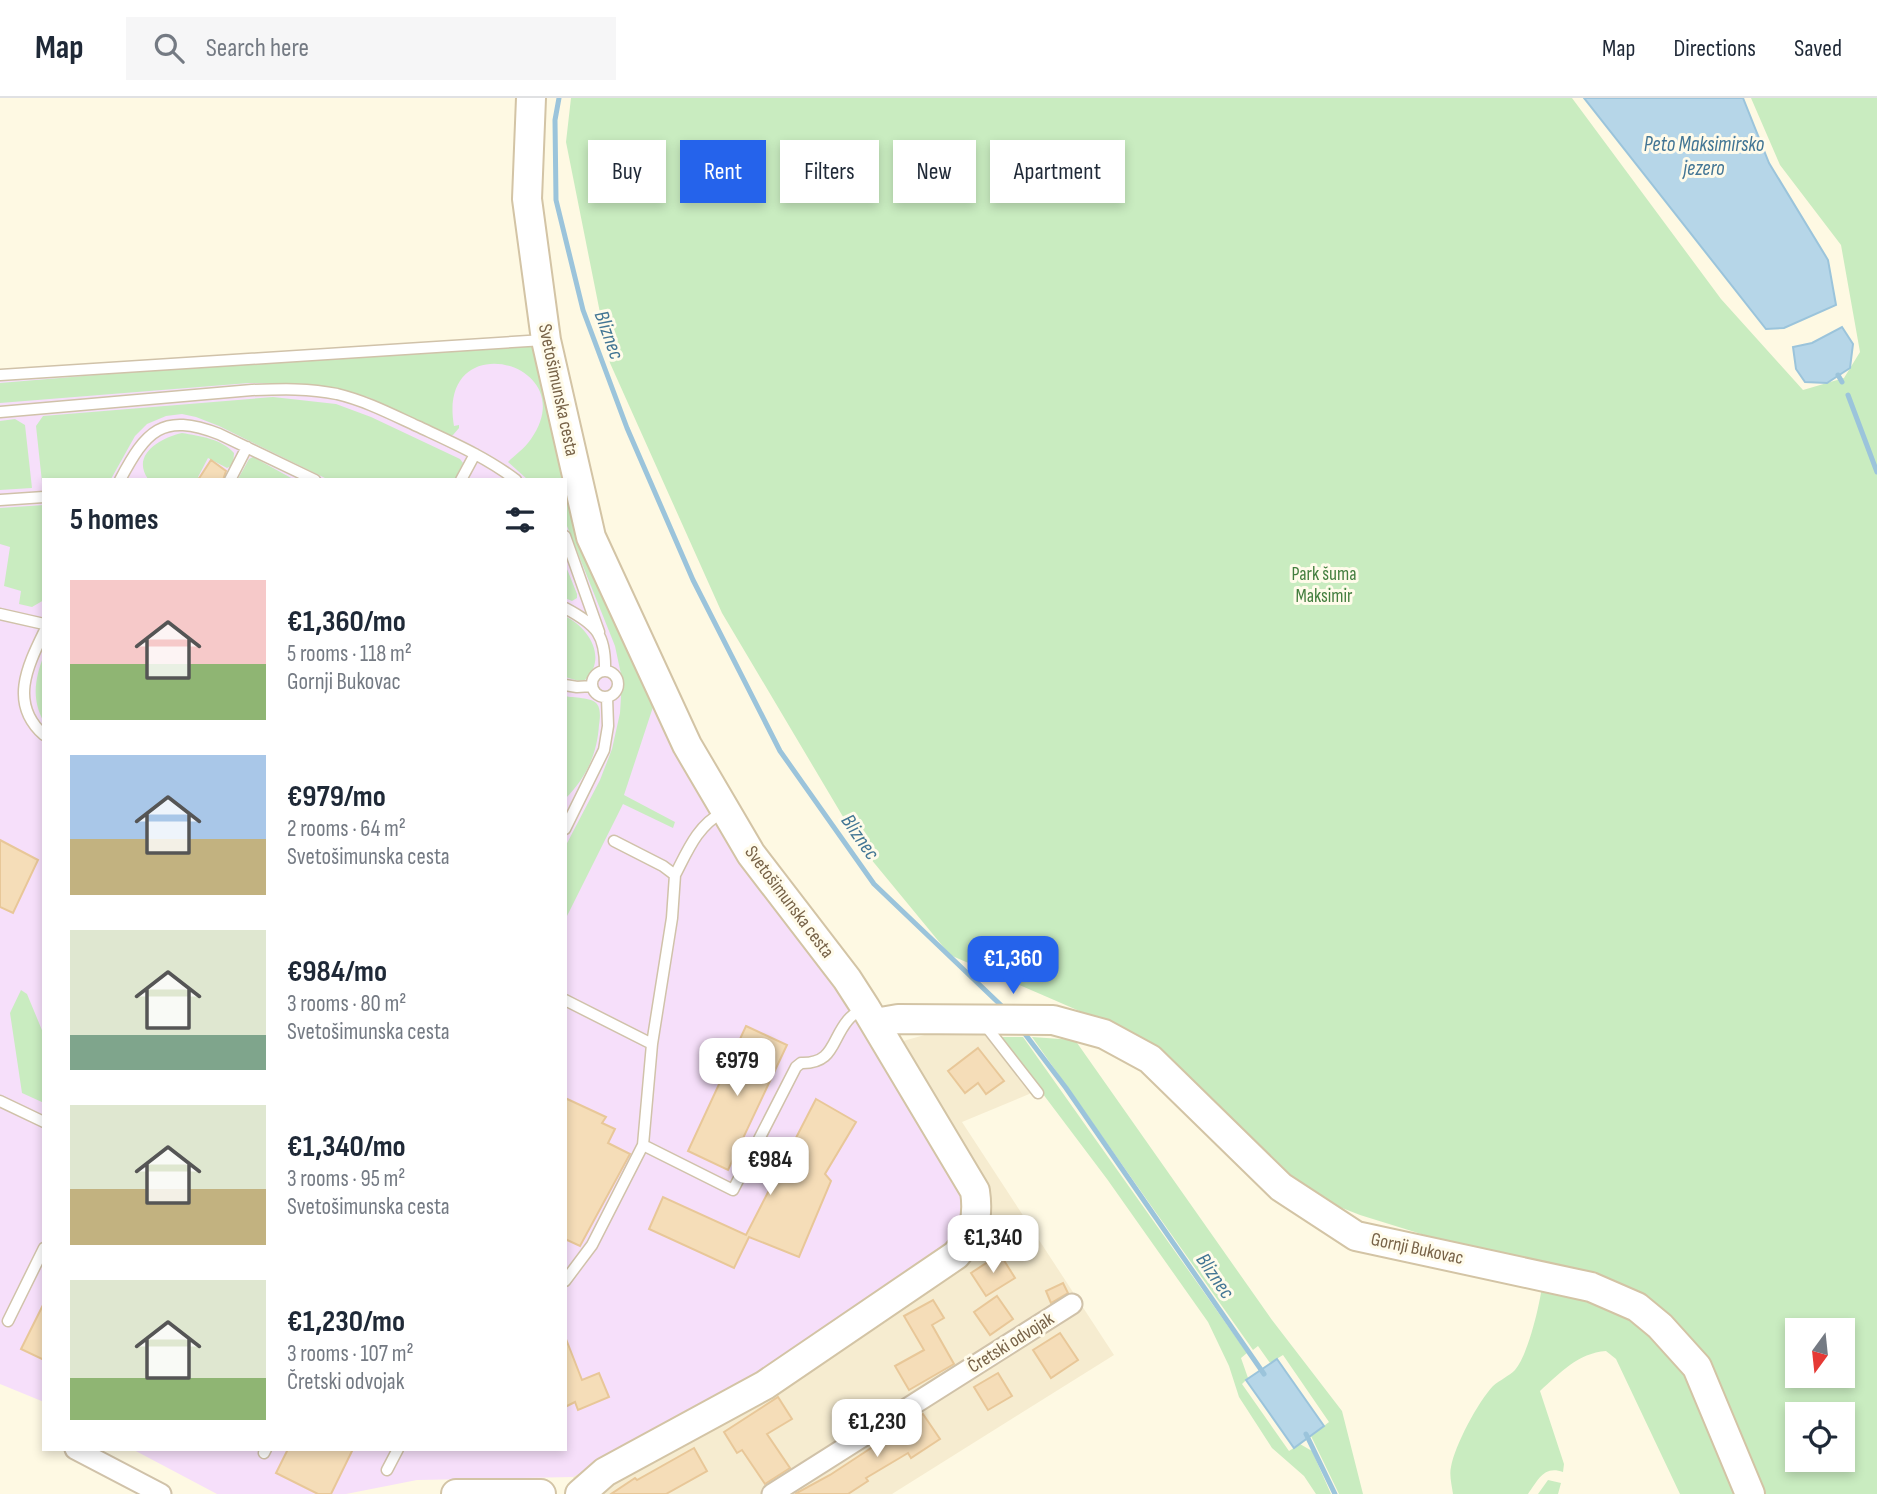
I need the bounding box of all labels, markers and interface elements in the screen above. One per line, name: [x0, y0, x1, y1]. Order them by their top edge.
search box: [126, 17, 616, 80]
text: Map: [35, 28, 84, 68]
icon: search: [150, 29, 188, 67]
text: Search here: [206, 33, 309, 64]
text: Map: [1602, 34, 1635, 63]
text: Directions: [1673, 34, 1756, 63]
text: Saved: [1794, 34, 1842, 63]
water label: Peto Maksimirsko jezero: [1644, 132, 1765, 181]
chip: Buy: [588, 140, 666, 203]
chip: Rent: [680, 140, 766, 203]
chip: Filters: [780, 140, 879, 203]
chip: New: [893, 140, 976, 203]
chip: Apartment: [990, 140, 1125, 203]
water label: Bliznec: [589, 307, 630, 363]
street label: Svetošimunska cesta: [533, 322, 583, 458]
icon: filters: [501, 501, 539, 539]
text: 5 homes: [70, 502, 159, 538]
park label: Park šuma Maksimir: [1291, 563, 1357, 608]
text: €1,360/mo: [287, 604, 406, 640]
icon: home: [126, 608, 210, 692]
text: 5 rooms · 118 m²: [287, 640, 412, 668]
text: Gornji Bukovac: [287, 668, 401, 696]
text: €979/mo: [287, 779, 386, 815]
icon: home: [126, 783, 210, 867]
water label: Bliznec: [835, 809, 885, 865]
text: 2 rooms · 64 m²: [287, 815, 406, 843]
street label: Svetošimunska cesta: [739, 841, 839, 963]
text: Svetošimunska cesta: [287, 843, 450, 871]
pin: €1,360: [956, 936, 1070, 996]
text: €1,360: [984, 945, 1042, 973]
text: €984/mo: [287, 954, 387, 990]
icon: home: [126, 958, 210, 1042]
text: 3 rooms · 80 m²: [287, 990, 406, 1018]
text: Svetošimunska cesta: [287, 1018, 450, 1046]
pin: €979: [696, 1038, 778, 1098]
text: €979: [715, 1047, 759, 1075]
text: €1,340/mo: [287, 1129, 406, 1165]
icon: home: [126, 1133, 210, 1217]
pin: €984: [729, 1138, 811, 1197]
text: €984: [748, 1146, 792, 1174]
text: 3 rooms · 95 m²: [287, 1165, 406, 1193]
text: Svetošimunska cesta: [287, 1193, 450, 1221]
pin: €1,340: [936, 1216, 1050, 1275]
text: €1,340: [964, 1224, 1022, 1252]
street label: Gornji Bukovac: [1369, 1228, 1465, 1270]
water label: Bliznec: [1190, 1248, 1240, 1304]
text: €1,230/mo: [287, 1304, 405, 1340]
street label: Čretski odvojak: [964, 1307, 1059, 1378]
icon: home: [126, 1308, 210, 1392]
north arrow: [1785, 1318, 1855, 1388]
map controls: [1785, 1318, 1855, 1472]
text: 3 rooms · 107 m²: [287, 1340, 414, 1368]
text: Čretski odvojak: [287, 1368, 404, 1396]
pin: €1,230: [820, 1400, 934, 1459]
button: locate: [1785, 1402, 1855, 1472]
text: €1,230: [848, 1408, 906, 1436]

